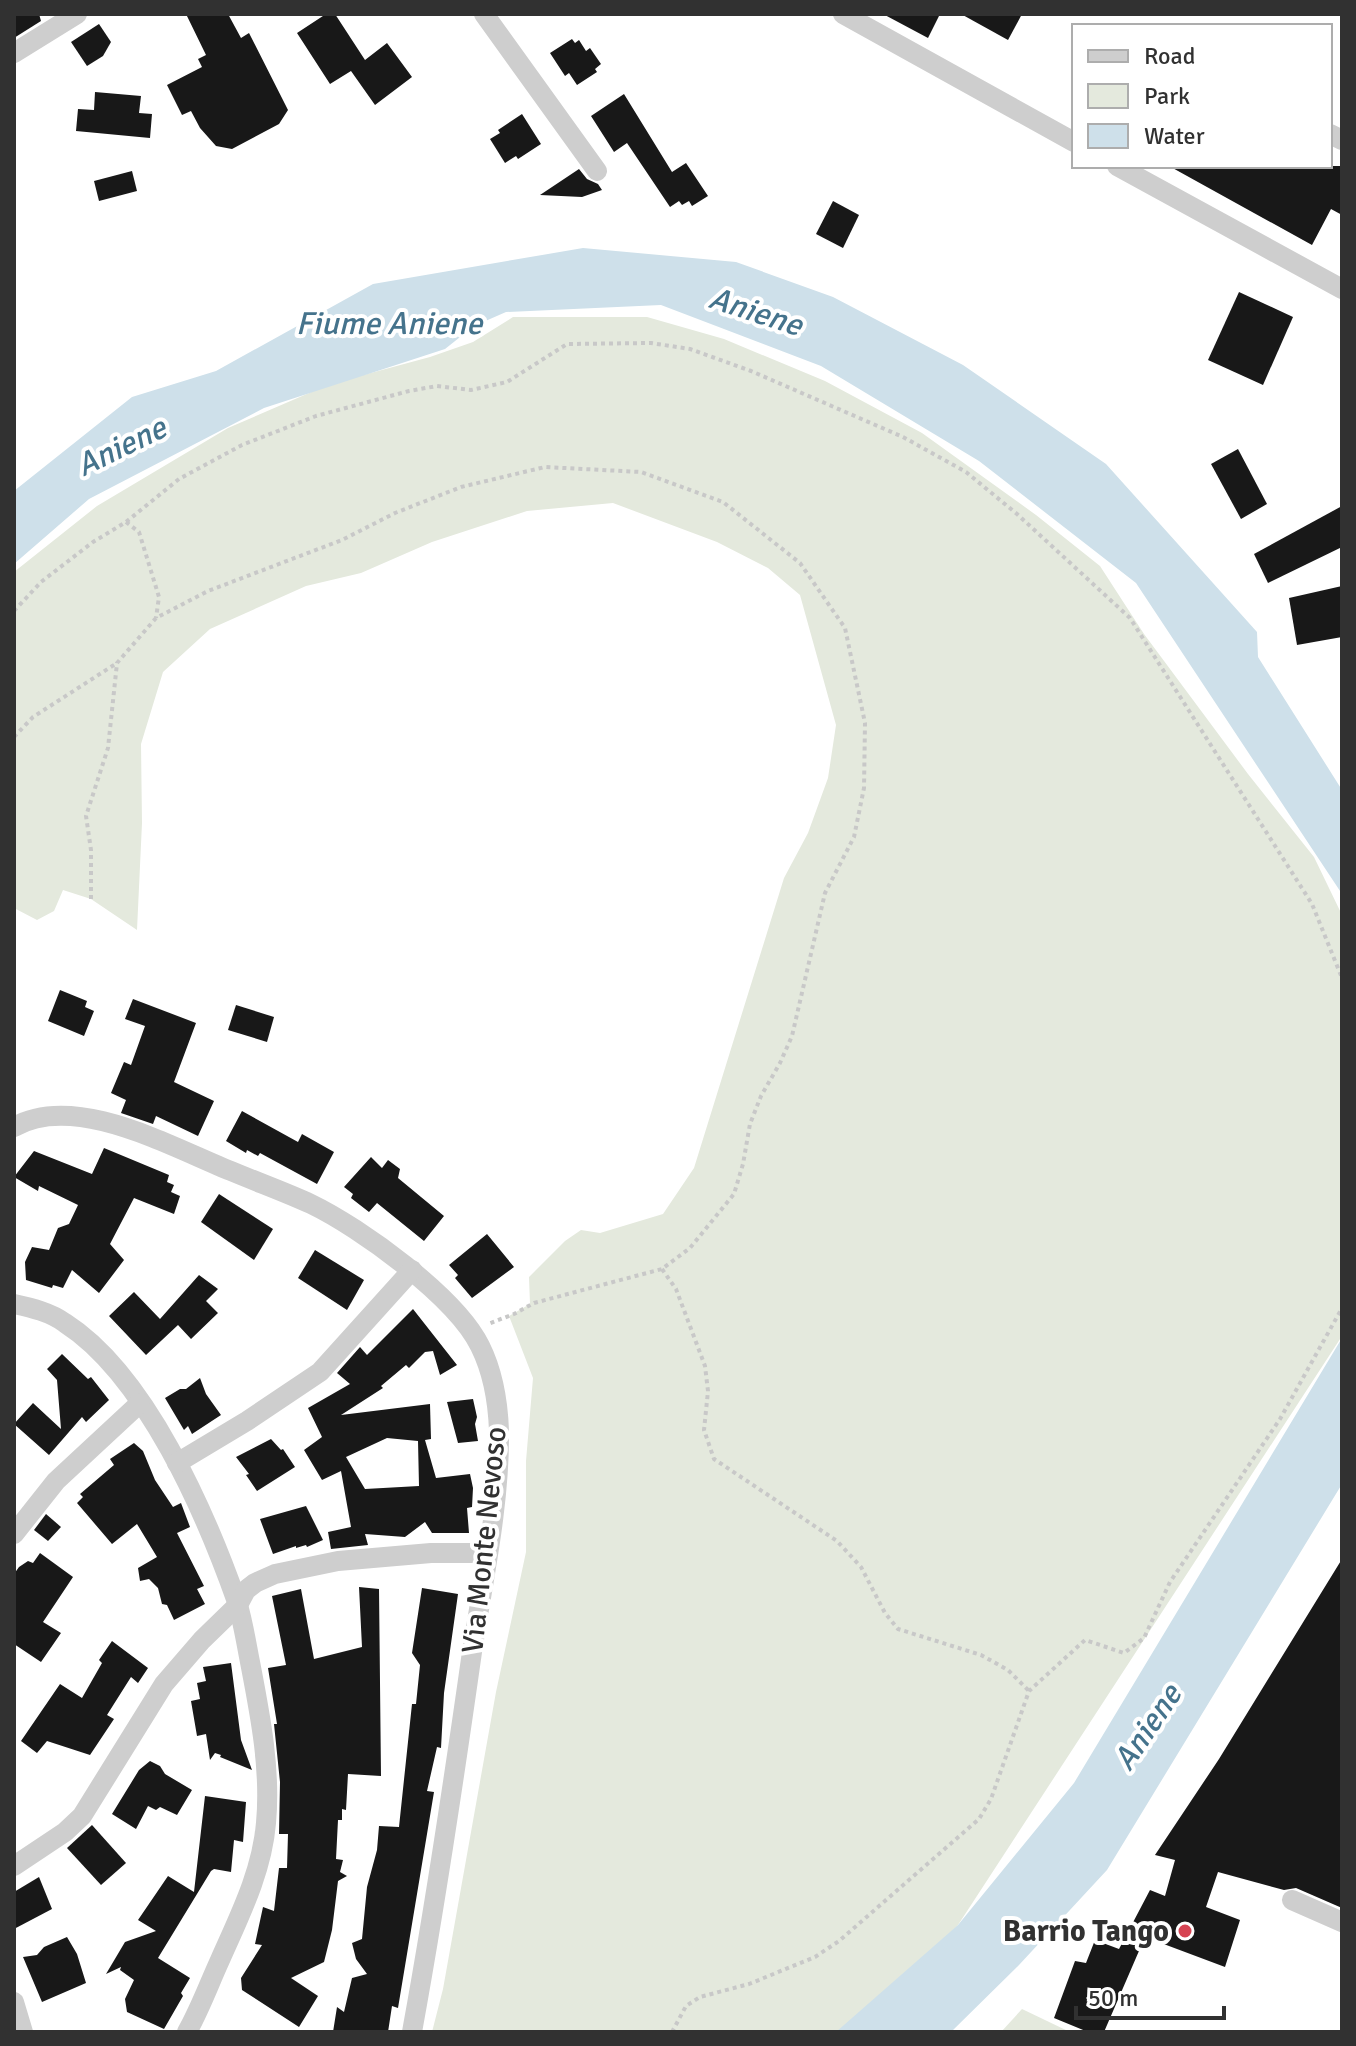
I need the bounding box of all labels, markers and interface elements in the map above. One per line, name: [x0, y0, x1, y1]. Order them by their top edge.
legend: [1072, 24, 1332, 168]
text: Road: [1144, 41, 1195, 71]
text: Park: [1144, 81, 1190, 111]
text: Water: [1144, 121, 1205, 151]
water label: Aniene: [705, 278, 809, 345]
water label: Fiume Aniene: [296, 304, 484, 343]
water label: Aniene: [70, 407, 174, 485]
street label: Via Monte Nevoso: [454, 1425, 515, 1655]
water label: Aniene: [1105, 1675, 1191, 1778]
place label: Barrio Tango: [1003, 1913, 1169, 1950]
marker: Barrio Tango: [1176, 1922, 1194, 1940]
scale bar: [1076, 1970, 1224, 2020]
text: 50 m: [1088, 1983, 1138, 2013]

